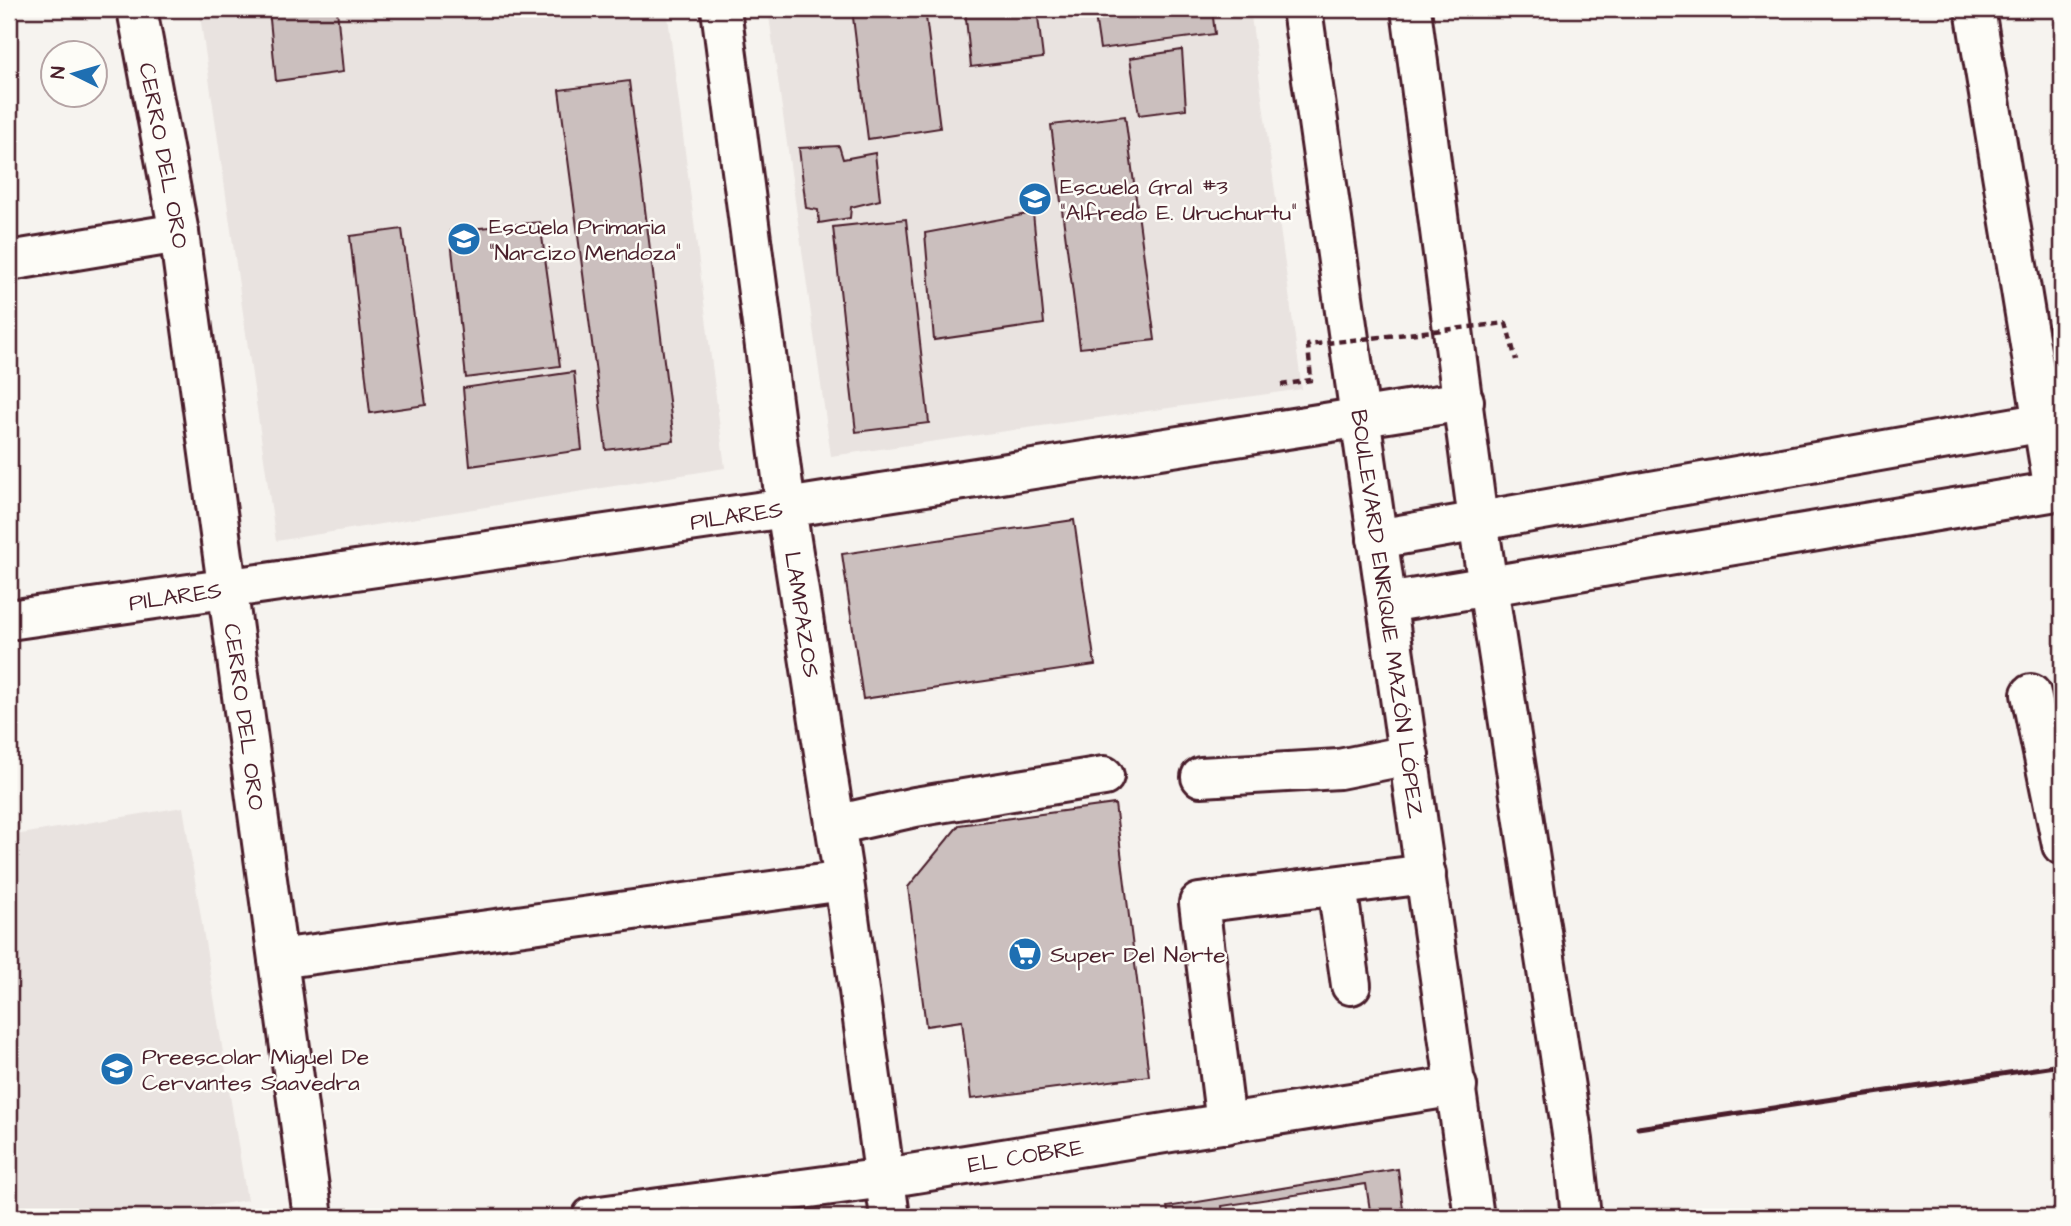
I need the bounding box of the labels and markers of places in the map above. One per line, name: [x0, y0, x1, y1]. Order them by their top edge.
place label: Escuela Gral #3 "Alfredo E. Uruchurtu": [1060, 171, 1297, 229]
school or university icon: Escuela Gral #3 "Alfredo E. Uruchurtu": [1016, 180, 1054, 218]
place label: Escuela Primaria "Narcizo Mendoza": [489, 211, 681, 269]
school or university icon: Escuela Primaria "Narcizo Mendoza": [445, 220, 483, 258]
supermarket icon: Super Del Norte: [1006, 935, 1044, 973]
place label: Super Del Norte: [1050, 939, 1226, 971]
place label: Preescolar Miguel De Cervantes Saavedra: [142, 1041, 369, 1099]
school or university icon: Preescolar Miguel De Cervantes Saavedra: [98, 1050, 136, 1088]

